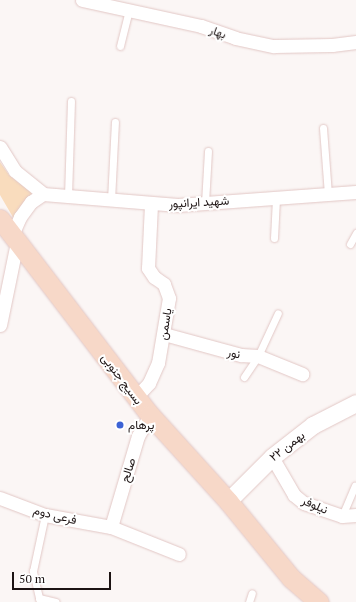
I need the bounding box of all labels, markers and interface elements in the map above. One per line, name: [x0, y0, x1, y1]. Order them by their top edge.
street label: بهار: [208, 22, 228, 42]
street label: شهید ایرانپور: [168, 193, 230, 211]
street label: یاسمن: [155, 307, 175, 341]
street label: نور: [226, 345, 242, 361]
street label: بسیج جنوبی: [98, 351, 146, 407]
place label: پرهام: [128, 418, 154, 432]
marker: پرهام: [115, 420, 125, 430]
street label: ۲۲ بهمن: [267, 428, 307, 464]
street label: صالح: [117, 456, 139, 484]
street label: نیلوفر: [300, 493, 330, 517]
street label: فرعی دوم: [32, 503, 78, 527]
scale bar: [14, 564, 113, 590]
text: 50 m: [19, 571, 45, 586]

